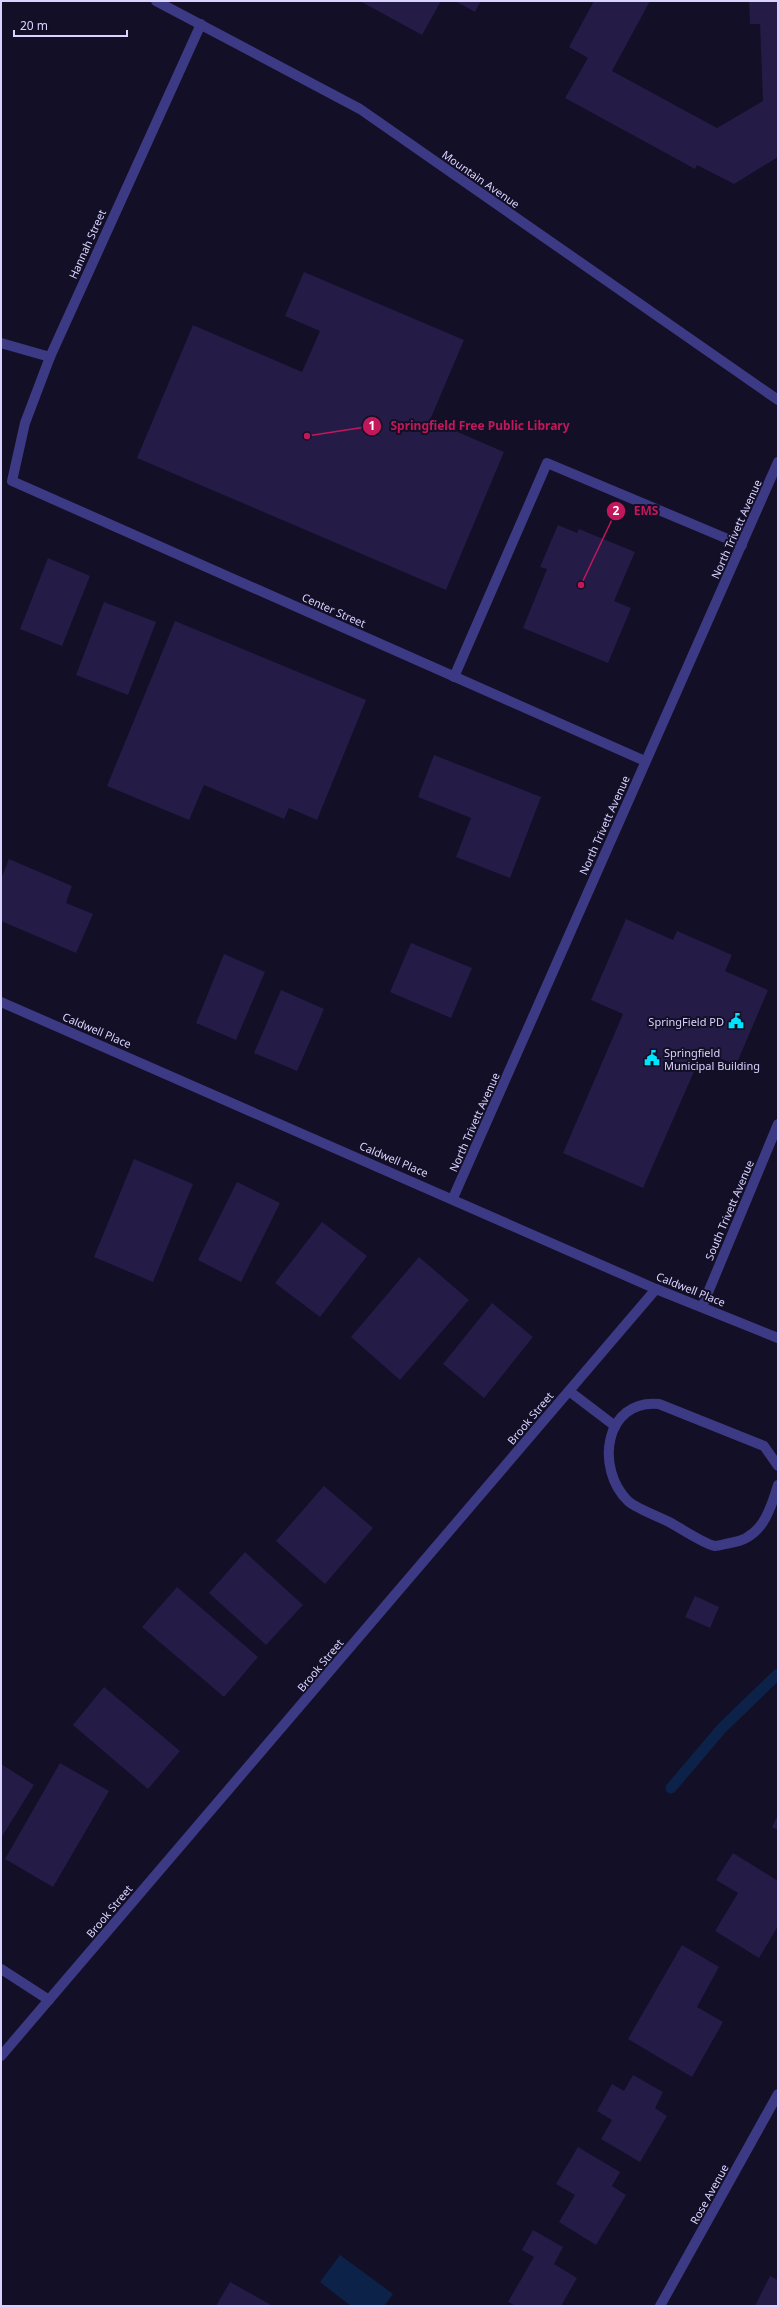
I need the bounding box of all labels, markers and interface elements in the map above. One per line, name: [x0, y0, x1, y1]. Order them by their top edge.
scale bar: [14, 12, 127, 38]
text: 20 m: [20, 17, 48, 34]
street label: Mountain Avenue: [439, 147, 523, 211]
street label: Hannah Street: [65, 207, 109, 281]
callout: Springfield Free Public Library: [362, 414, 577, 438]
text: 1: [369, 417, 375, 434]
text: Springfield Free Public Library: [390, 417, 570, 434]
street label: North Trivett Avenue: [707, 477, 765, 581]
callout: EMS: [606, 499, 667, 523]
text: 2: [613, 502, 620, 519]
text: EMS: [634, 502, 659, 519]
street label: Center Street: [300, 589, 368, 631]
street label: North Trivett Avenue: [575, 773, 633, 877]
street label: Caldwell Place: [60, 1009, 134, 1051]
public building icon: SpringField PD: [727, 1012, 745, 1030]
place label: SpringField PD: [648, 1014, 724, 1029]
place label: Springfield Municipal Building: [664, 1045, 760, 1073]
public building icon: Springfield Municipal Building: [643, 1049, 661, 1067]
street label: North Trivett Avenue: [445, 1070, 503, 1174]
street label: Caldwell Place: [357, 1138, 431, 1180]
street label: South Trivett Avenue: [701, 1158, 757, 1262]
street label: Caldwell Place: [654, 1268, 728, 1310]
street label: Brook Street: [504, 1389, 556, 1447]
street label: Brook Street: [294, 1636, 346, 1694]
street label: Brook Street: [83, 1882, 135, 1940]
street label: Rose Avenue: [686, 2161, 732, 2227]

